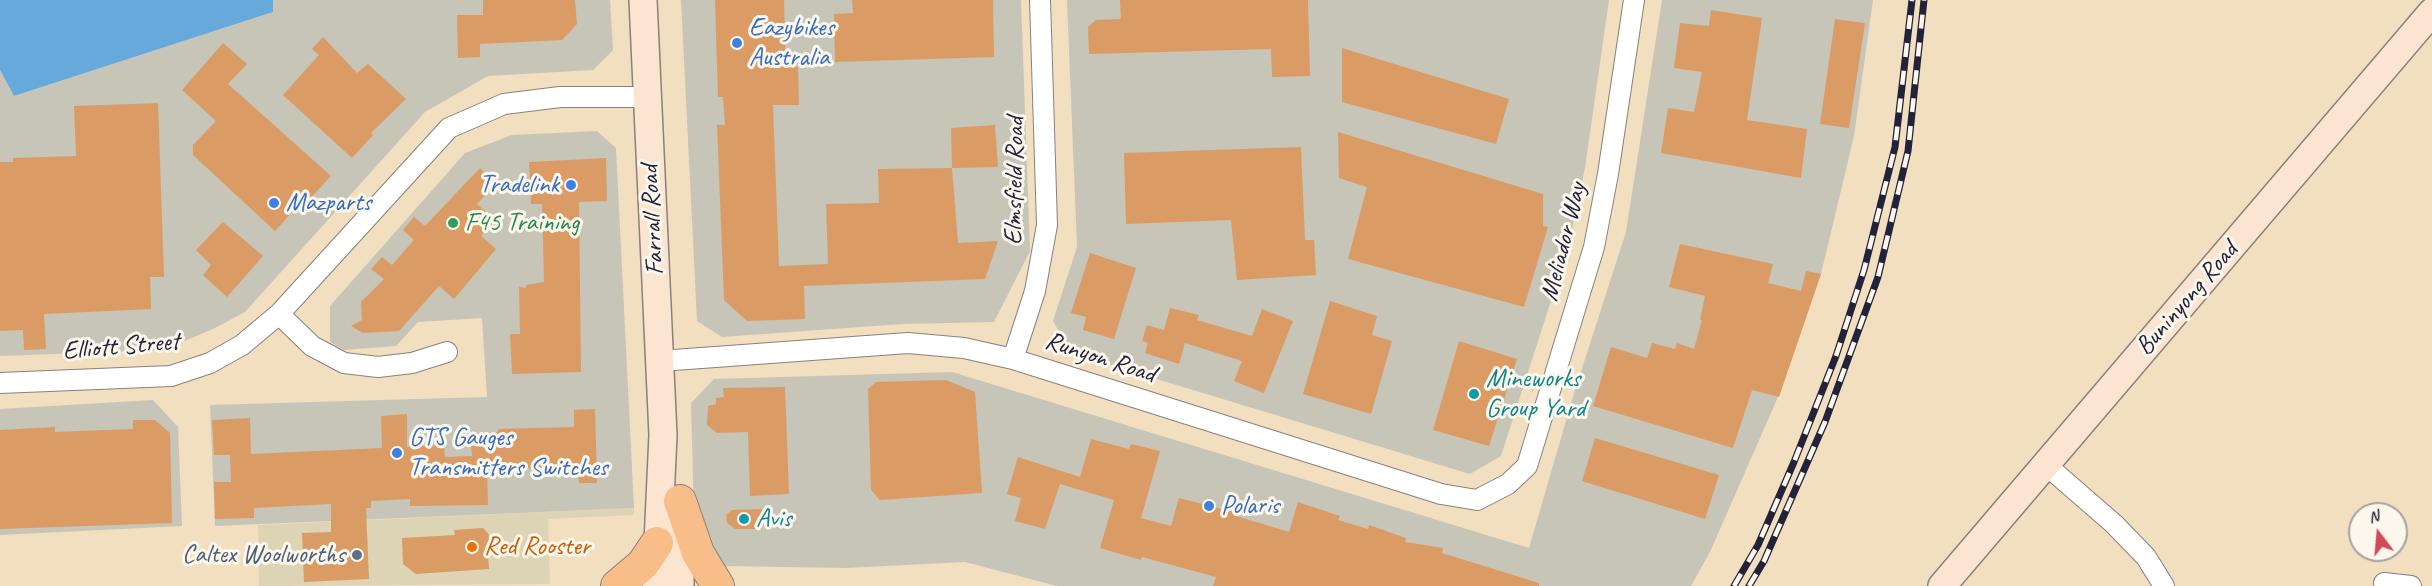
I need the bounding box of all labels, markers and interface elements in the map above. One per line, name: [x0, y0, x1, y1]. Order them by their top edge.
place label: Eazybikes Australia: [749, 12, 834, 74]
marker: Eazybikes Australia: [730, 36, 744, 50]
street label: Elmsfield Road: [998, 117, 1032, 245]
street label: Farrall Road: [635, 164, 671, 276]
place label: Tradelink: [479, 169, 559, 201]
marker: Tradelink: [564, 178, 578, 192]
street label: Meliador Way: [1534, 180, 1594, 304]
place label: Mazparts: [286, 187, 371, 219]
marker: Mazparts: [267, 196, 281, 210]
place label: F45 Training: [465, 207, 579, 239]
marker: F45 Training: [446, 216, 460, 230]
street label: Buninyong Road: [2129, 236, 2245, 362]
street label: Elliott Street: [62, 326, 180, 368]
street label: Runyon Road: [1041, 326, 1159, 390]
place label: Mineworks Group Yard: [1486, 363, 1585, 424]
marker: Mineworks Group Yard: [1467, 387, 1481, 401]
place label: GTS Gauges Transmitters Switches: [409, 422, 608, 484]
marker: GTS Gauges Transmitters Switches: [390, 446, 404, 460]
place label: Polaris: [1221, 490, 1279, 522]
marker: Polaris: [1202, 499, 1216, 513]
north arrow: [2348, 502, 2408, 562]
place label: Avis: [756, 503, 792, 535]
text: N: [2366, 506, 2381, 528]
marker: Avis: [737, 512, 751, 526]
place label: Red Rooster: [484, 531, 590, 563]
place label: Caltex Woolworths: [182, 539, 345, 571]
marker: Red Rooster: [465, 540, 479, 554]
marker: Caltex Woolworths: [350, 548, 364, 562]

